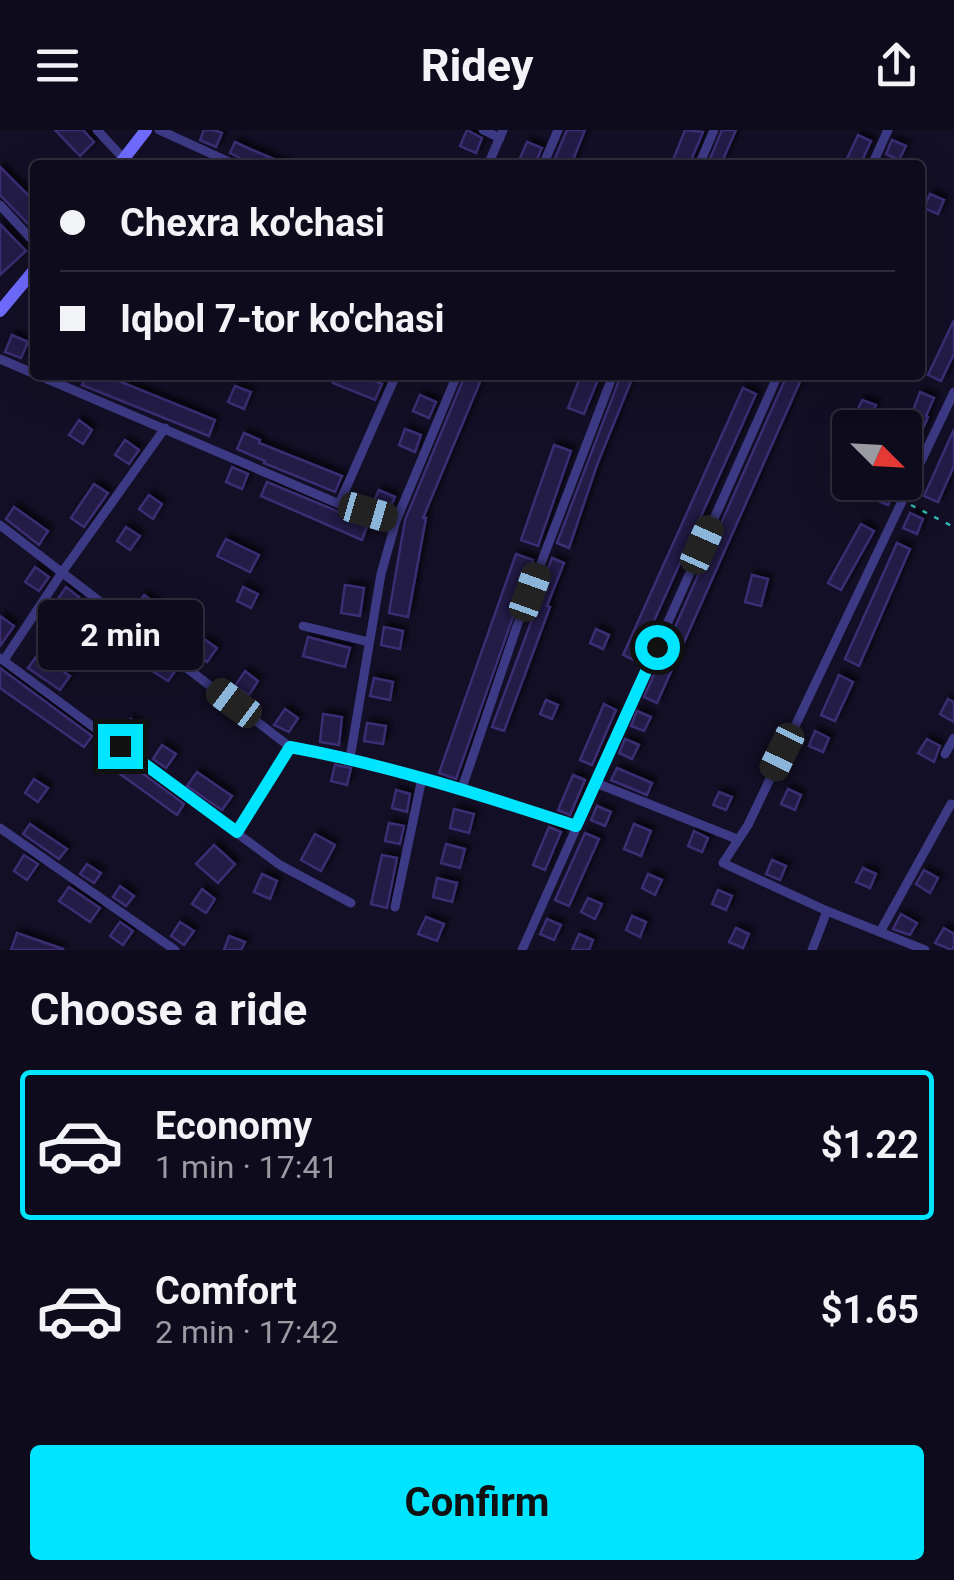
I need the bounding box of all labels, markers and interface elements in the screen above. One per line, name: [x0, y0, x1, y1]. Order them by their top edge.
icon: menu: [30, 38, 85, 93]
icon: share: [869, 38, 924, 93]
text: Ridey: [421, 39, 533, 92]
text: Chexra ko'chasi: [120, 201, 385, 245]
text: Iqbol 7-tor ko'chasi: [120, 297, 445, 341]
north arrow: [832, 410, 922, 500]
map controls: [832, 410, 922, 500]
car: [335, 489, 401, 535]
car: [676, 511, 728, 579]
car: [506, 559, 554, 625]
callout: 2 min: [38, 601, 202, 671]
text: 2 min: [80, 616, 161, 654]
route start: [635, 625, 680, 670]
car: [201, 673, 267, 733]
car: [755, 718, 809, 786]
route end: [98, 724, 143, 769]
text: Choose a ride: [30, 983, 307, 1036]
icon: car: [35, 1100, 125, 1190]
text: Economy: [155, 1104, 312, 1148]
text: $1.22: [821, 1123, 919, 1167]
text: 1 min · 17:41: [155, 1148, 338, 1186]
icon: car: [35, 1265, 125, 1355]
text: Comfort: [155, 1269, 297, 1313]
text: $1.65: [821, 1288, 919, 1332]
text: 2 min · 17:42: [155, 1313, 338, 1351]
button: Confirm: [30, 1445, 924, 1560]

